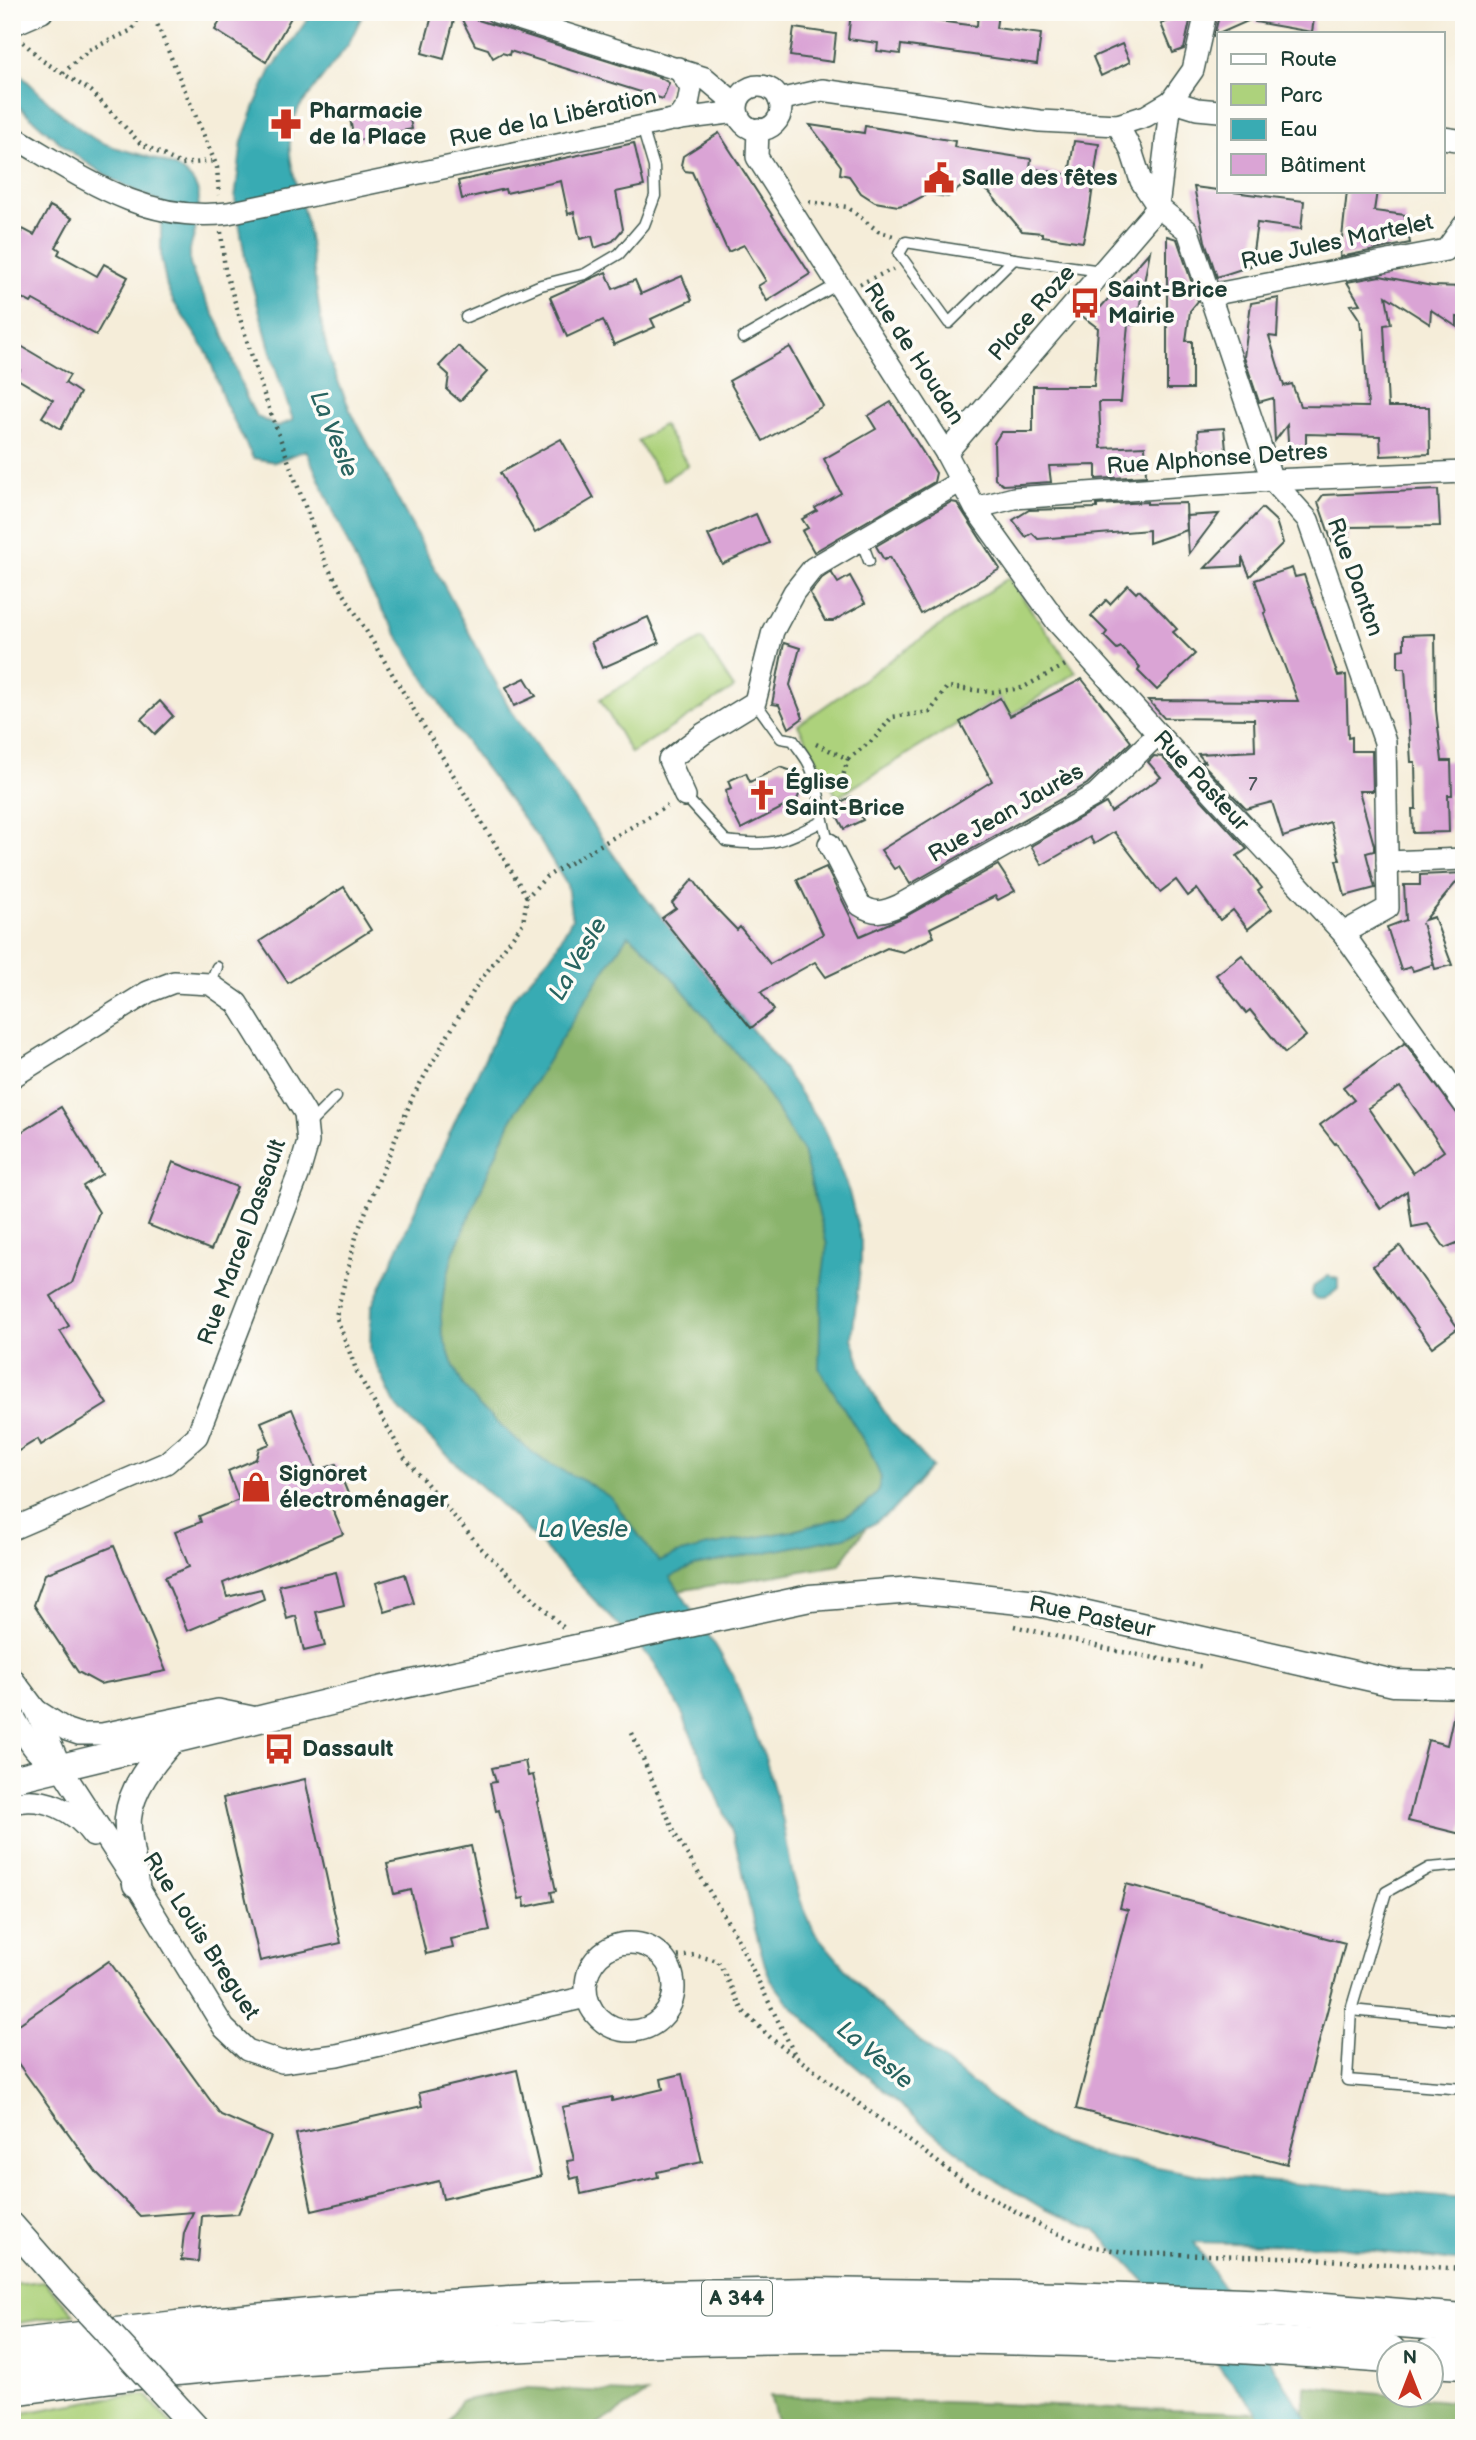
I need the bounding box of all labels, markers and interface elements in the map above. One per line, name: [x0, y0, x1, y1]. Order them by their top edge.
legend: [1217, 32, 1444, 192]
text: Route: [1280, 47, 1337, 72]
street label: Rue de la Libération: [447, 82, 659, 154]
text: Parc: [1280, 83, 1323, 108]
place label: Pharmacie de la Place: [309, 97, 426, 151]
pharmacy icon: Pharmacie de la Place: [269, 107, 303, 141]
text: Eau: [1280, 117, 1317, 142]
text: Bâtiment: [1280, 153, 1366, 178]
public building icon: Salle des fêtes: [922, 161, 956, 195]
place label: Salle des fêtes: [962, 164, 1118, 192]
street label: Rue Jules Martelet: [1238, 208, 1436, 276]
street label: Place Roze: [983, 259, 1081, 367]
place label: Saint-Brice Mairie: [1108, 276, 1228, 330]
street label: Rue de Houdan: [858, 278, 970, 430]
bus stop icon: Saint-Brice Mairie: [1068, 286, 1102, 320]
water label: La Vesle: [304, 387, 364, 481]
street label: Rue Alphonse Detres: [1106, 437, 1328, 481]
street label: Rue Danton: [1321, 514, 1389, 640]
street label: Rue Pasteur: [1147, 725, 1255, 838]
street label: Rue Jean Jaurès: [923, 757, 1089, 869]
place label: Église Saint-Brice: [785, 767, 905, 822]
house number: 7: [1248, 773, 1258, 796]
church icon: Église Saint-Brice: [745, 778, 779, 812]
water label: La Vesle: [543, 912, 613, 1005]
street label: Rue Marcel Dassault: [192, 1135, 292, 1349]
place label: Signoret électroménager: [279, 1460, 449, 1514]
shop icon: Signoret électroménager: [239, 1470, 273, 1504]
water label: La Vesle: [538, 1515, 628, 1544]
street label: Rue Pasteur: [1026, 1590, 1158, 1644]
bus stop icon: Dassault: [262, 1732, 296, 1766]
place label: Dassault: [302, 1735, 394, 1763]
street label: Rue Louis Breguet: [136, 1847, 266, 2025]
water label: La Vesle: [831, 2015, 919, 2095]
road number: A 344: [702, 2280, 772, 2316]
north arrow: [1374, 2338, 1444, 2408]
text: N: [1403, 2347, 1417, 2370]

